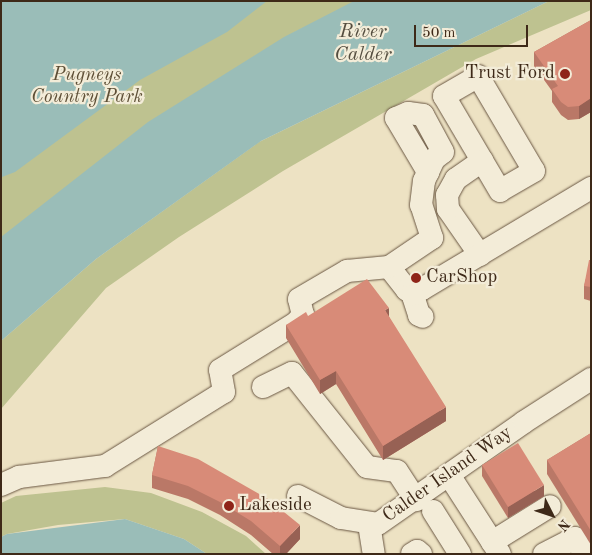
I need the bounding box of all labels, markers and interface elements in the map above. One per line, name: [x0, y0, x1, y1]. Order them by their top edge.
scale bar: [417, 15, 531, 47]
water label: River Calder: [334, 21, 392, 68]
text: 50 m: [422, 26, 456, 41]
place label: Trust Ford: [465, 63, 555, 85]
park label: Pugneys Country Park: [31, 65, 143, 109]
marker: Trust Ford: [559, 68, 571, 80]
place label: CarShop: [426, 267, 497, 289]
marker: CarShop: [410, 272, 422, 284]
street label: Calder Island Way: [379, 422, 517, 528]
north arrow: [527, 490, 577, 540]
place label: Lakeside: [239, 495, 312, 517]
marker: Lakeside: [223, 500, 235, 512]
text: N: [555, 516, 572, 533]

